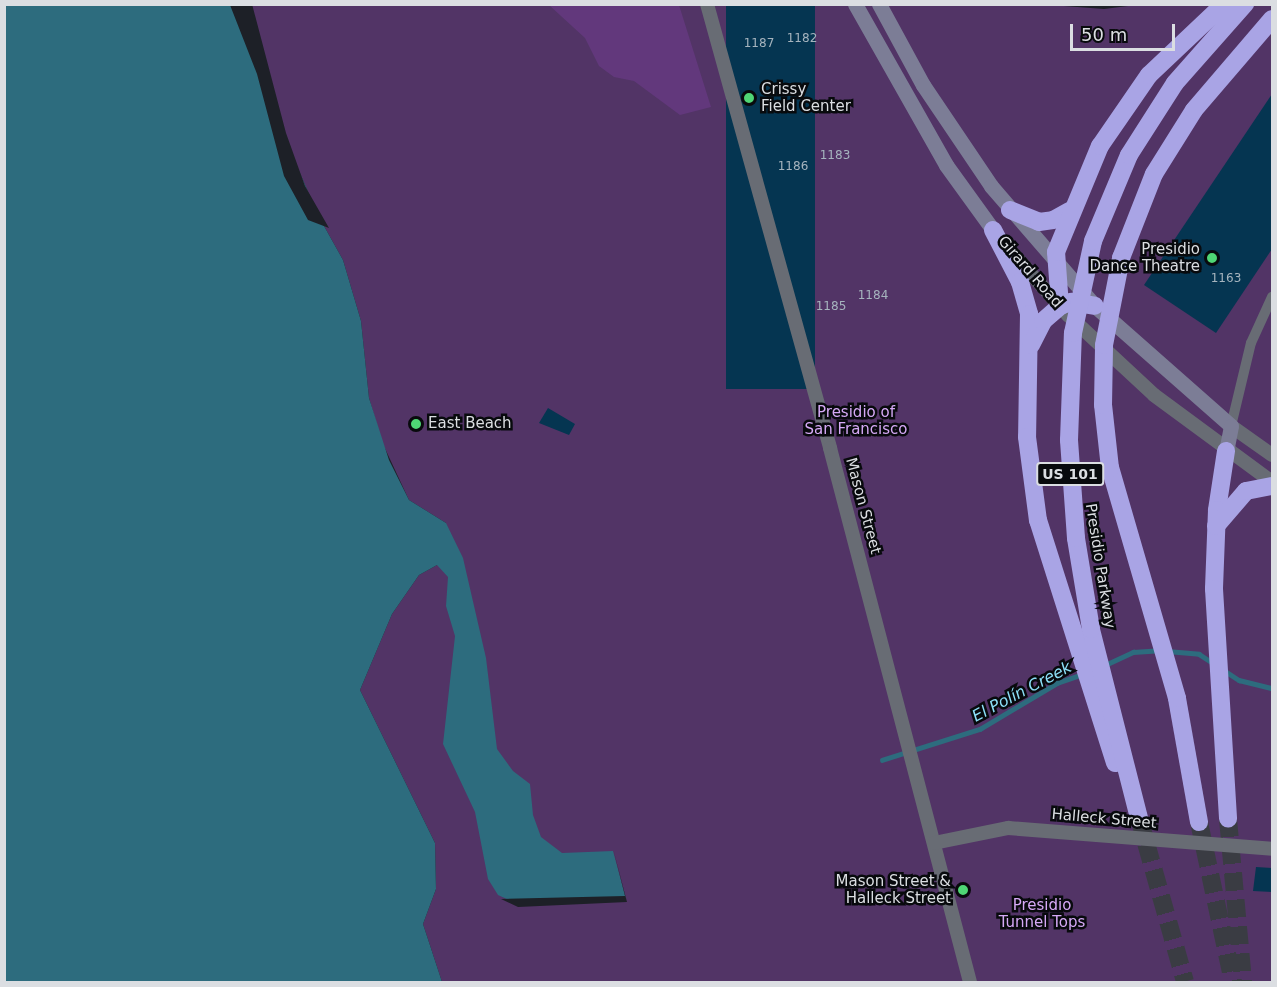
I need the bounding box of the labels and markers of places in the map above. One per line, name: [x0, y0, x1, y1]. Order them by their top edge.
place label: Crissy Field Center: [761, 80, 851, 115]
marker: Crissy Field Center: [742, 91, 756, 105]
place label: Presidio Dance Theatre: [1089, 240, 1200, 275]
marker: Presidio Dance Theatre: [1205, 251, 1219, 265]
place label: East Beach: [428, 415, 512, 433]
marker: East Beach: [409, 417, 423, 431]
place label: Mason Street & Halleck Street: [836, 872, 951, 907]
marker: Mason Street & Halleck Street: [956, 883, 970, 897]

